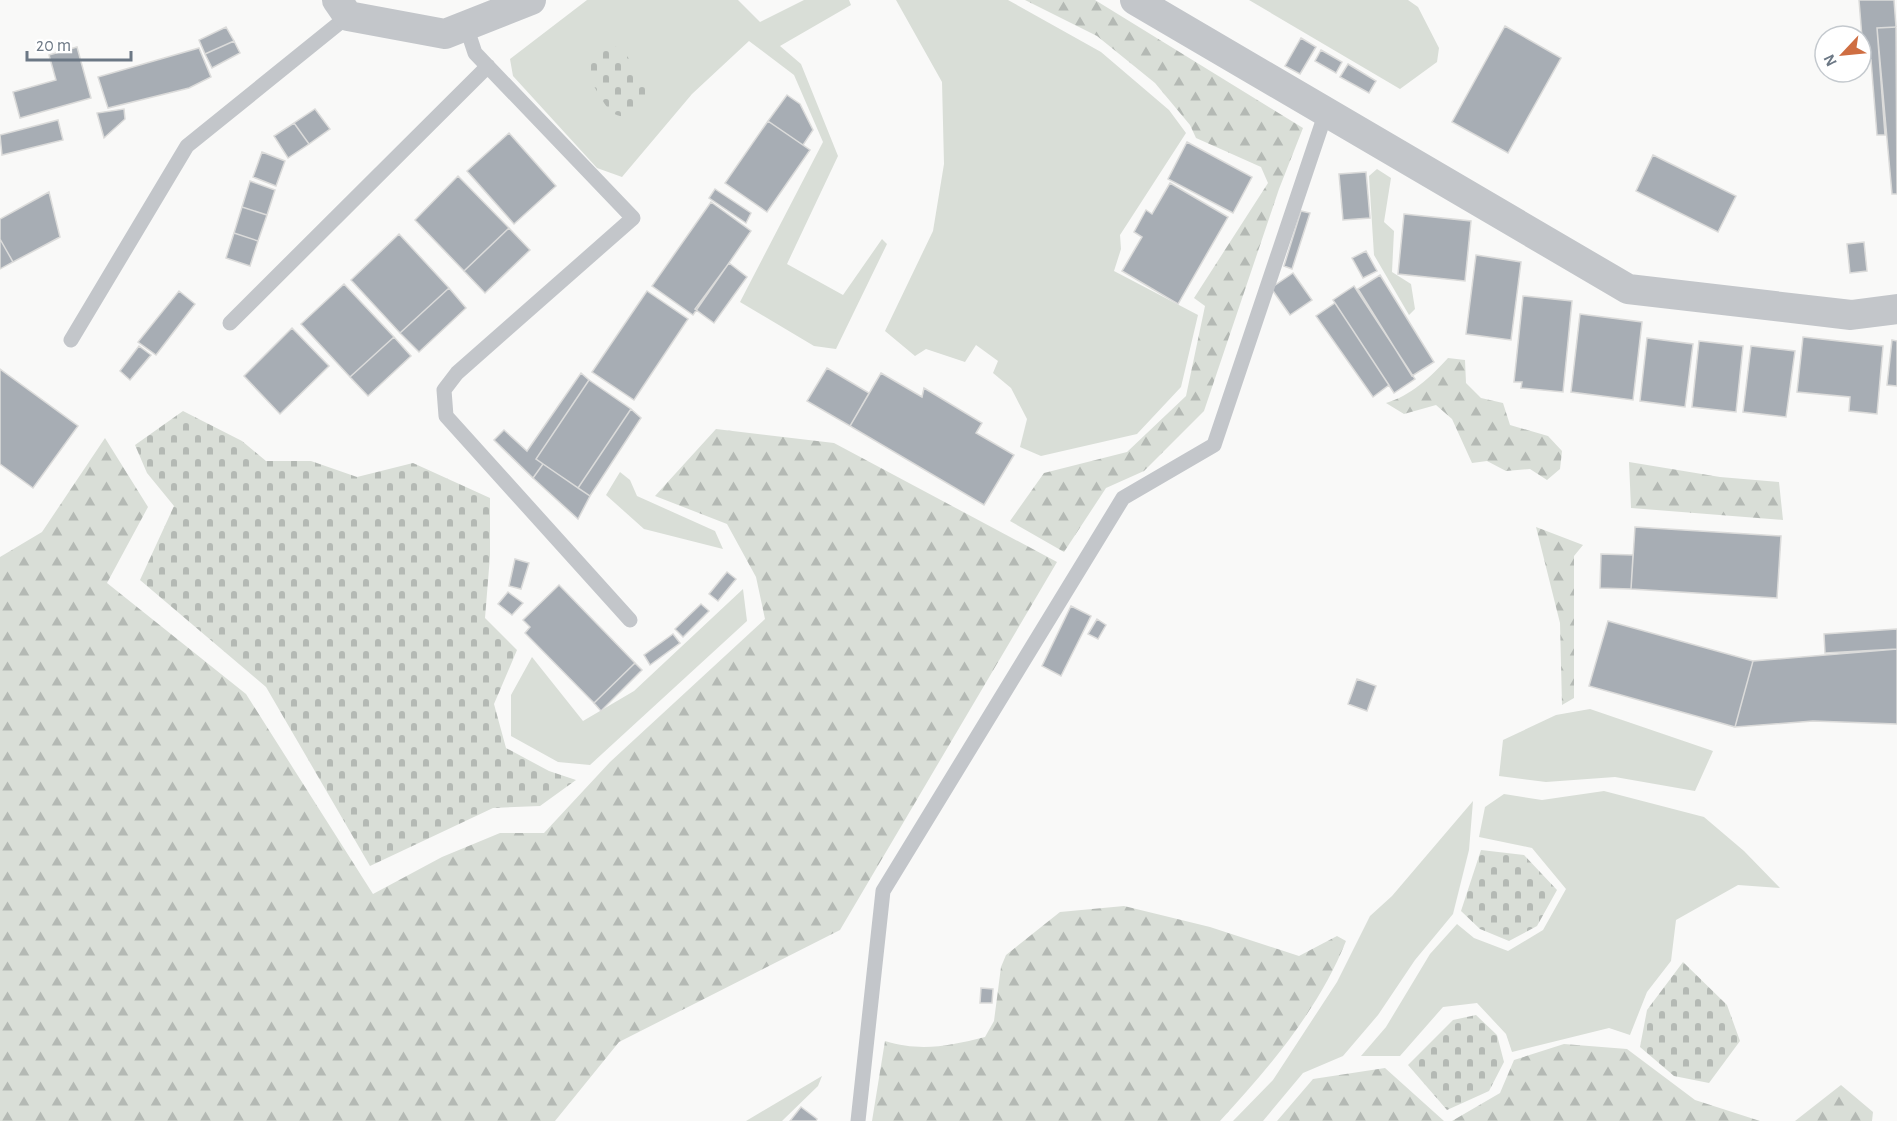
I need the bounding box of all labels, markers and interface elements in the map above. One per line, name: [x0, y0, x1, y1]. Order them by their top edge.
scale bar: [27, 24, 130, 62]
north arrow: [1813, 24, 1873, 84]
text: 20 m: [36, 37, 71, 55]
text: N: [1821, 52, 1840, 69]

